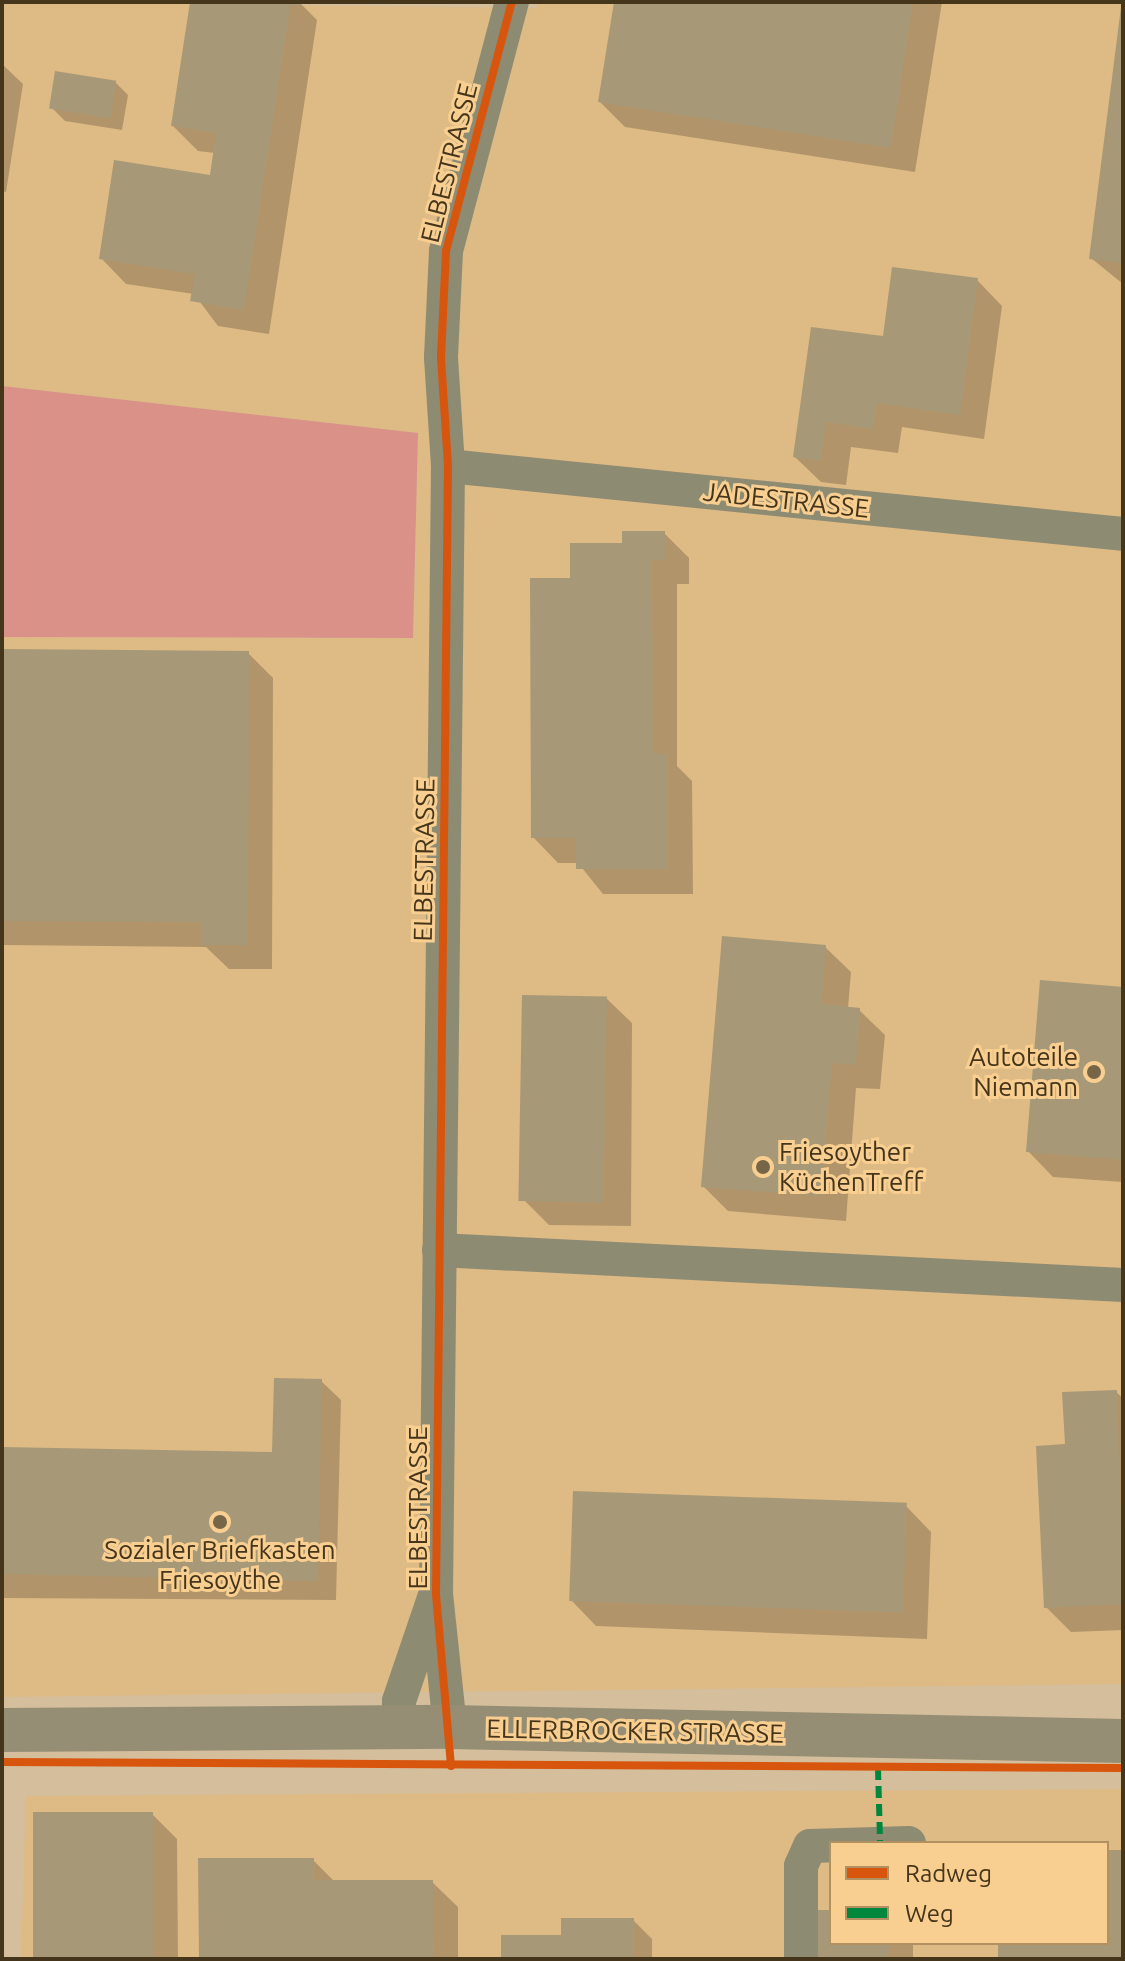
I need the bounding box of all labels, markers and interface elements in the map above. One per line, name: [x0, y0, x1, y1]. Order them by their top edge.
street label: ELBESTRASSE: [414, 80, 484, 246]
street label: JADESTRASSE: [701, 476, 871, 524]
street label: ELBESTRASSE: [407, 778, 441, 942]
place label: Autoteile Niemann: [969, 1041, 1078, 1102]
marker: Autoteile Niemann: [1085, 1063, 1103, 1081]
place label: Friesoyther KüchenTreff: [779, 1136, 923, 1198]
marker: Friesoyther KüchenTreff: [754, 1158, 772, 1176]
street label: ELBESTRASSE: [402, 1426, 434, 1590]
marker: Sozialer Briefkasten Friesoythe: [211, 1513, 229, 1531]
place label: Sozialer Briefkasten Friesoythe: [104, 1534, 336, 1596]
street label: ELLERBROCKER STRASSE: [486, 1713, 784, 1749]
legend: [829, 1841, 1109, 1945]
text: Radweg: [905, 1860, 992, 1887]
text: Weg: [905, 1900, 954, 1927]

